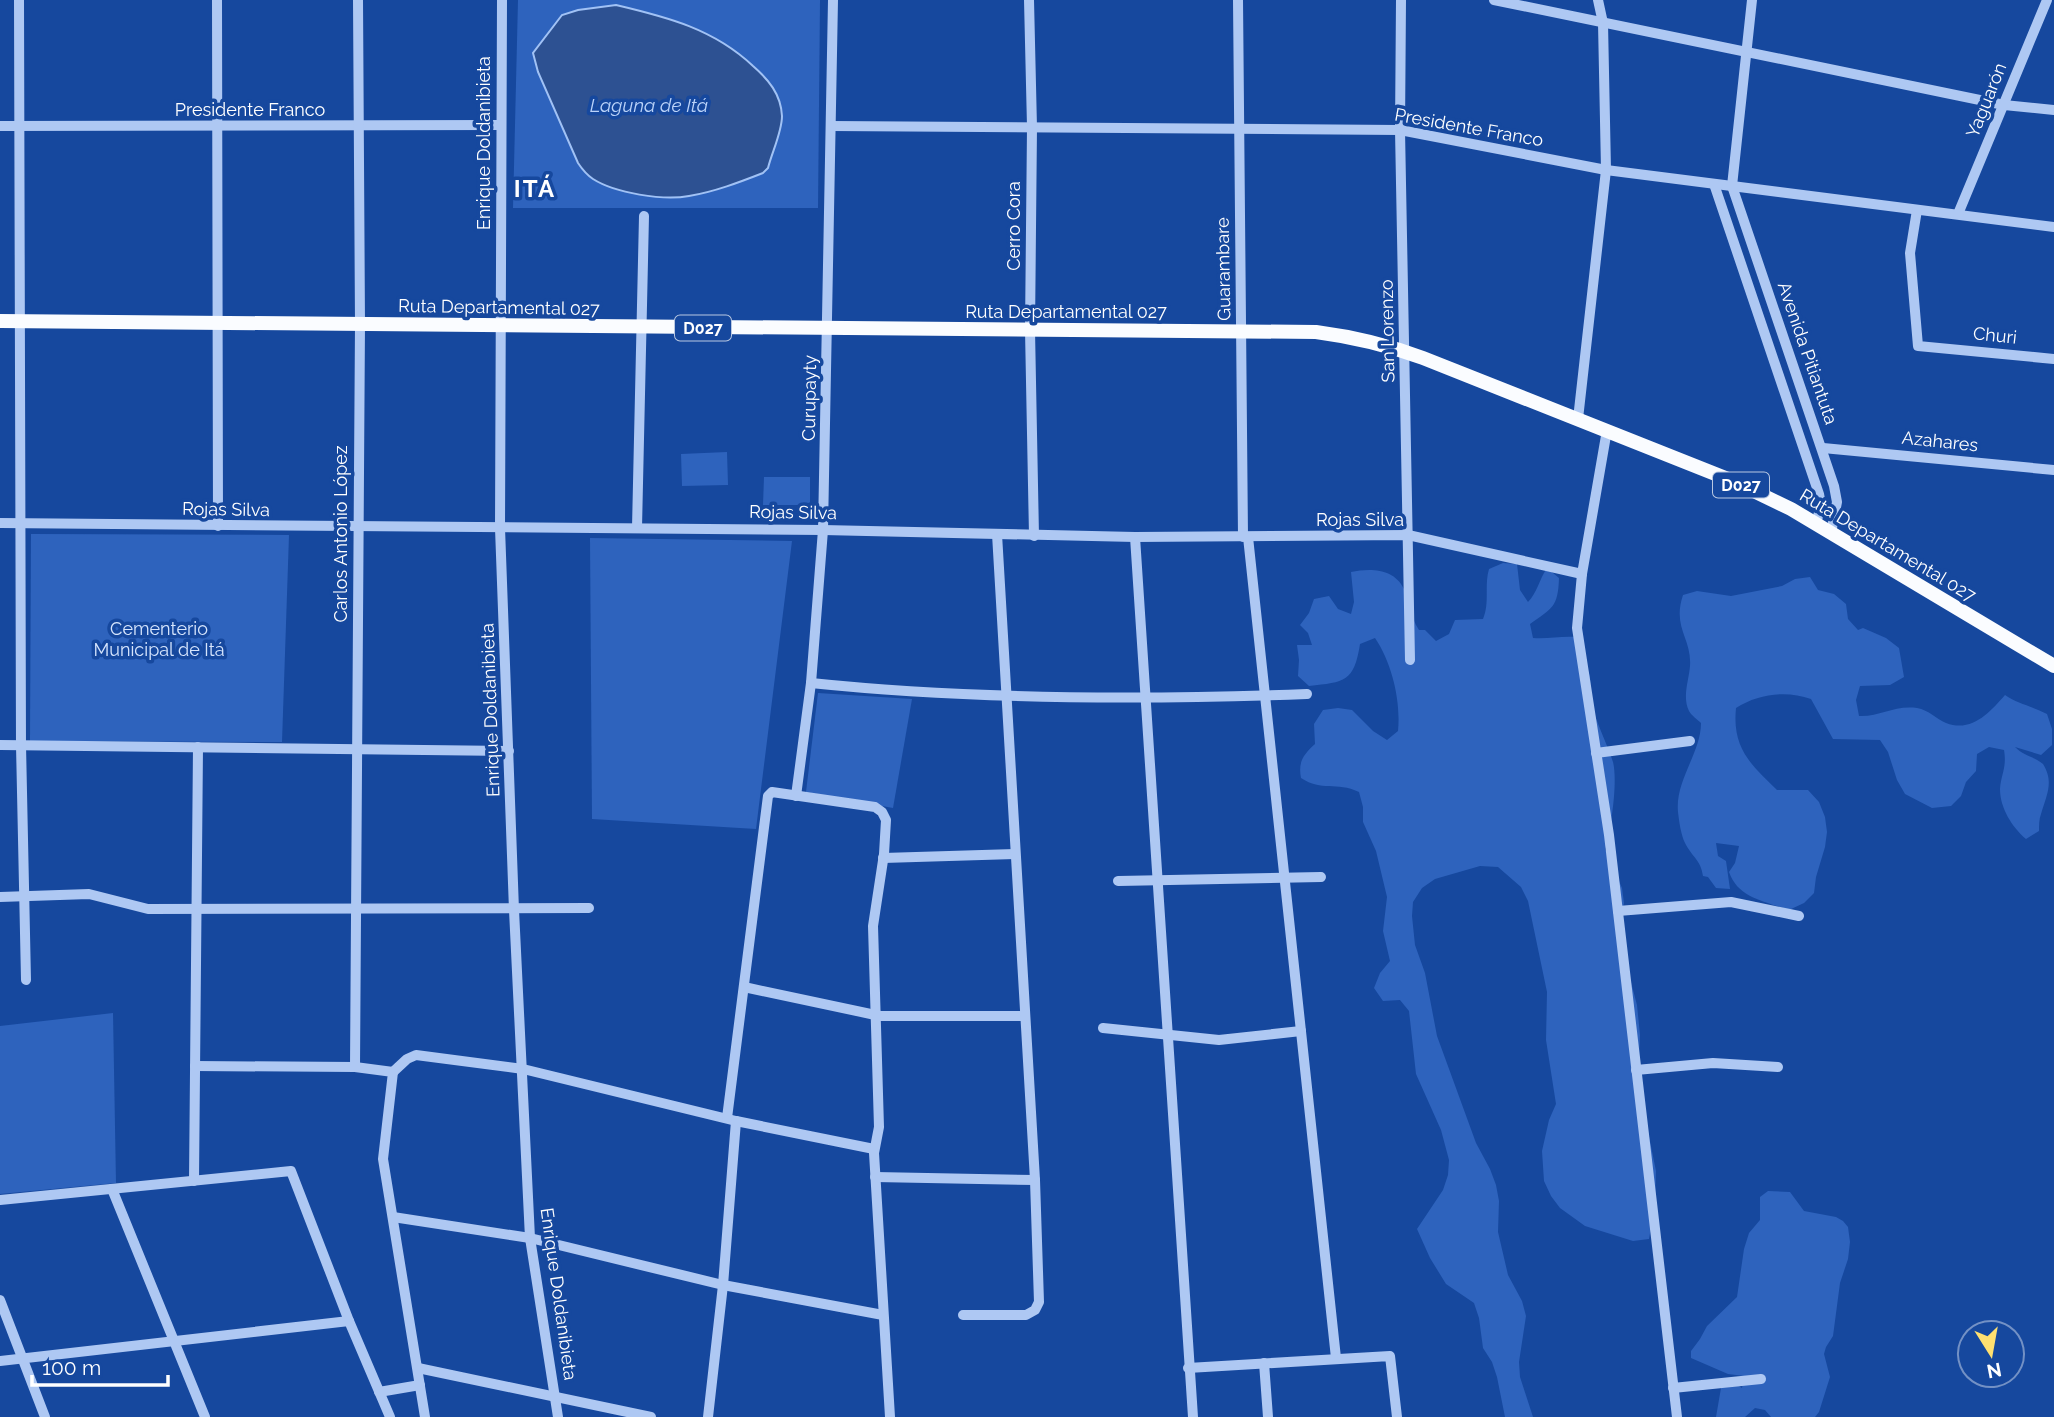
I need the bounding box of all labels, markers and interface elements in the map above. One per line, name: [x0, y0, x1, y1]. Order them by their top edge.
street label: Enrique Doldanibieta: [473, 56, 494, 230]
street label: Yaguarón: [1962, 60, 2010, 140]
water label: Laguna de Itá: [590, 94, 708, 116]
street label: Presidente Franco: [175, 99, 326, 120]
street label: Presidente Franco: [1393, 104, 1545, 150]
district label: ITÁ: [514, 174, 556, 203]
street label: Cerro Cora: [1003, 181, 1024, 271]
street label: Guarambare: [1212, 217, 1234, 321]
street label: San Lorenzo: [1376, 279, 1398, 383]
street label: Avenida Pitiantuta: [1774, 279, 1842, 427]
street label: Ruta Departamental 027: [398, 295, 600, 319]
street label: Ruta Departamental 027: [965, 301, 1167, 322]
road number: D027: [675, 316, 731, 340]
street label: Churi: [1972, 322, 2018, 348]
street label: Curupayty: [798, 354, 820, 441]
street label: Azahares: [1901, 427, 1979, 455]
street label: Carlos Antonio López: [330, 445, 351, 623]
road number: D027: [1713, 472, 1769, 498]
street label: Ruta Departamental 027: [1796, 484, 1980, 606]
street label: Rojas Silva: [182, 498, 270, 520]
street label: Rojas Silva: [749, 501, 837, 523]
street label: Rojas Silva: [1316, 509, 1404, 530]
park label: Cementerio Municipal de Itá: [93, 618, 225, 660]
street label: Enrique Doldanibieta: [476, 623, 504, 797]
street label: Enrique Doldanibieta: [537, 1206, 581, 1382]
north arrow: [1956, 1319, 2026, 1389]
scale bar: [32, 1344, 168, 1388]
text: 100 m: [42, 1355, 101, 1380]
text: N: [1985, 1359, 2003, 1383]

